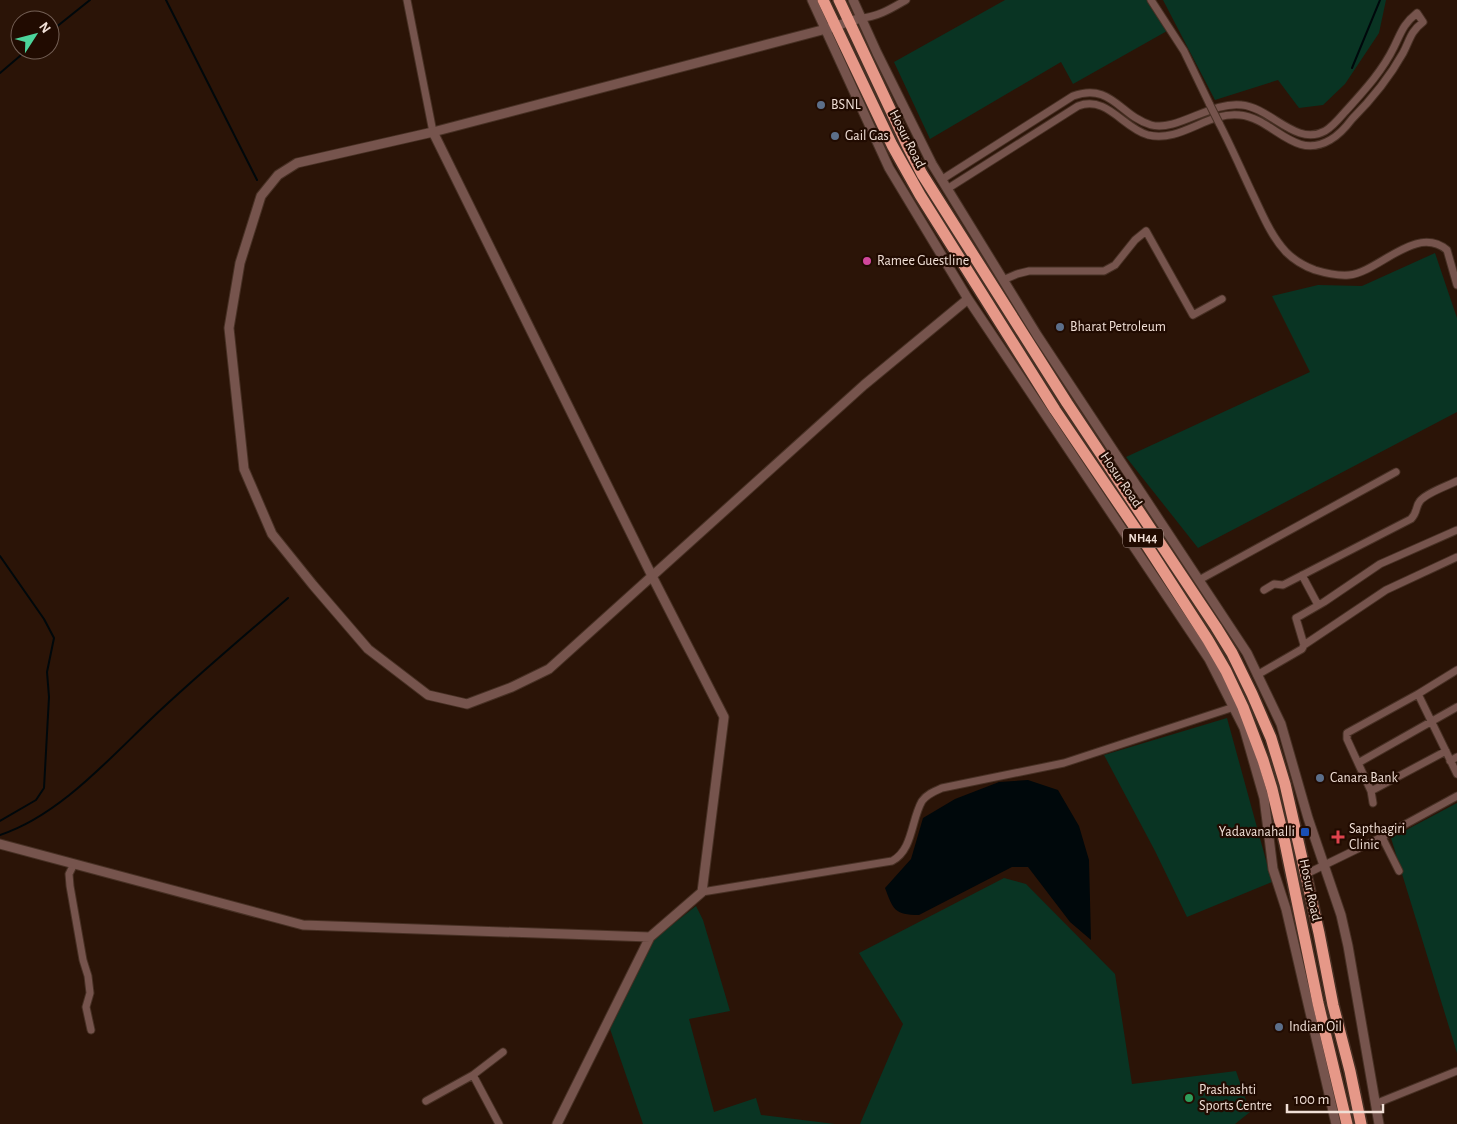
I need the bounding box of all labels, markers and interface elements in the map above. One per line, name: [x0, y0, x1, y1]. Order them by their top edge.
north arrow: [10, 10, 60, 60]
text: N: [36, 20, 53, 36]
place label: BSNL: [831, 98, 861, 112]
marker: BSNL: [815, 99, 827, 111]
street label: Hosur Road: [886, 108, 928, 170]
place label: Gail Gas: [845, 129, 889, 143]
marker: Gail Gas: [829, 130, 841, 142]
place label: Ramee Guestline: [877, 254, 969, 268]
marker: Ramee Guestline: [861, 255, 873, 267]
place label: Bharat Petroleum: [1070, 320, 1166, 334]
marker: Bharat Petroleum: [1054, 321, 1066, 333]
street label: Hosur Road: [1098, 450, 1144, 510]
road number: NH44: [1123, 528, 1163, 548]
place label: Canara Bank: [1330, 771, 1398, 785]
marker: Canara Bank: [1314, 772, 1326, 784]
place label: Sapthagiri Clinic: [1349, 822, 1405, 852]
place label: Yadavanahalli: [1219, 825, 1295, 839]
marker: Yadavanahalli: [1299, 826, 1311, 838]
marker: Sapthagiri Clinic: [1331, 830, 1345, 844]
street label: Hosur Road: [1297, 858, 1323, 922]
place label: Indian Oil: [1289, 1020, 1342, 1034]
marker: Indian Oil: [1273, 1021, 1285, 1033]
scale bar: [1287, 1082, 1383, 1114]
place label: Prashashti Sports Centre: [1199, 1083, 1272, 1113]
marker: Prashashti Sports Centre: [1183, 1092, 1195, 1104]
text: 100 m: [1294, 1092, 1329, 1107]

